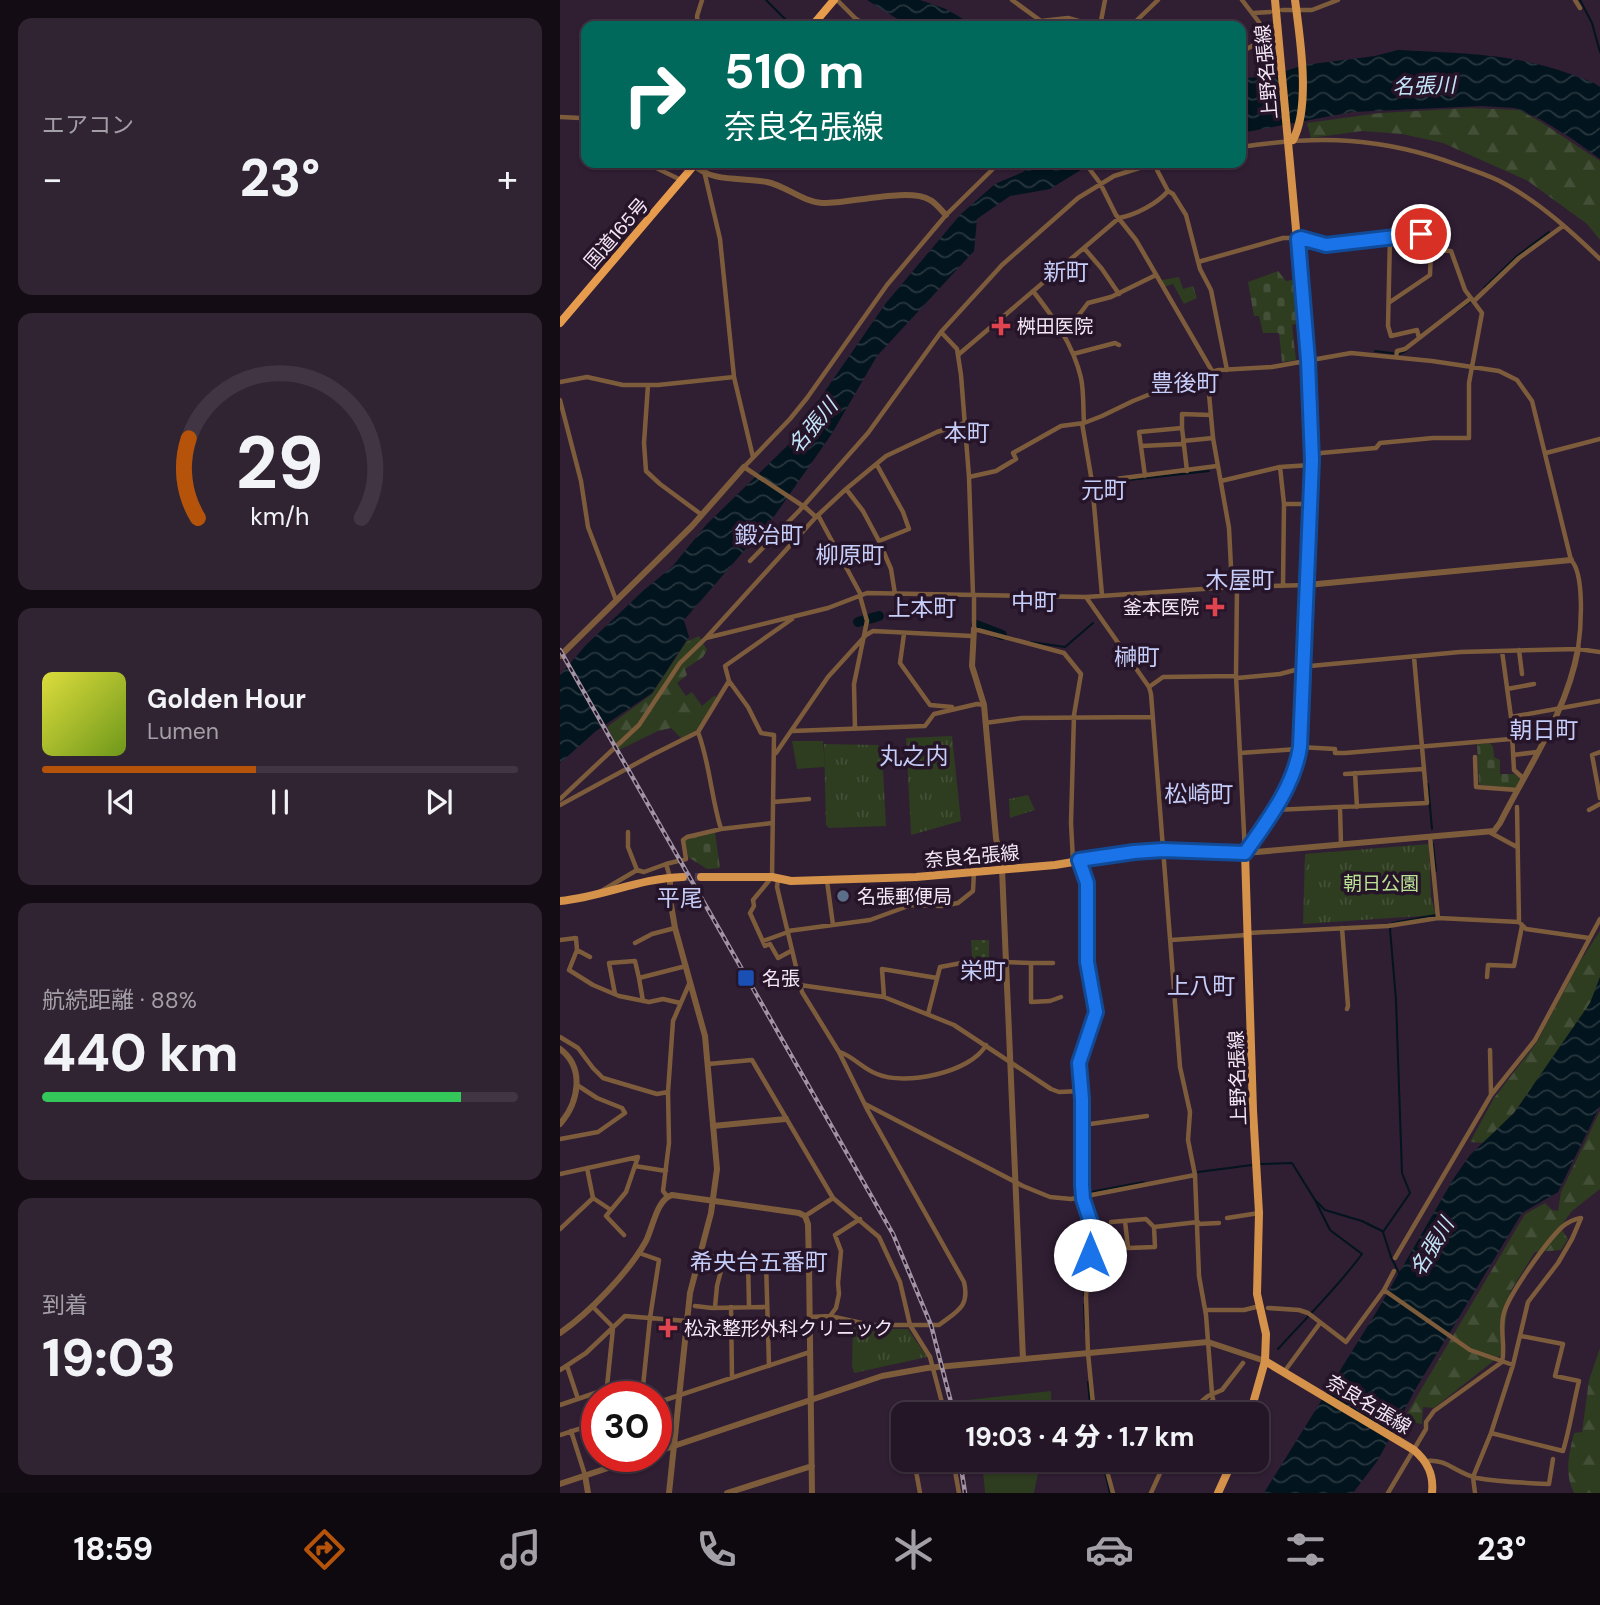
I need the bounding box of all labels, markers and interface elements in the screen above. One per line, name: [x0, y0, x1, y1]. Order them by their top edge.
street label: 上野名張線: [1250, 24, 1283, 120]
text: 510 m: [724, 39, 864, 103]
icon: right: [609, 49, 700, 140]
water label: 名張川: [1392, 71, 1458, 101]
text: 奈良名張線: [724, 106, 884, 148]
text: エアコン: [42, 110, 134, 140]
text: 23°: [240, 144, 320, 212]
text: −: [42, 154, 63, 204]
text: +: [497, 154, 518, 204]
street label: 国道165号: [579, 193, 654, 274]
pin: [1391, 204, 1451, 264]
icon: arrive: [1402, 215, 1440, 253]
district label: 新町: [1043, 257, 1089, 287]
place label: 桝田医院: [1017, 314, 1093, 339]
marker: 桝田医院: [991, 316, 1011, 336]
district label: 豊後町: [1151, 368, 1220, 398]
water label: 名張川: [782, 391, 845, 459]
text: 29: [236, 416, 324, 511]
district label: 本町: [944, 418, 990, 448]
district label: 元町: [1081, 475, 1127, 505]
text: km/h: [250, 499, 310, 532]
district label: 鍛冶町: [735, 520, 804, 550]
district label: 柳原町: [816, 540, 885, 570]
district label: 木屋町: [1206, 565, 1275, 595]
district label: 中町: [1011, 587, 1057, 617]
district label: 上本町: [888, 593, 957, 623]
place label: 釜本医院: [1123, 595, 1199, 620]
marker: 釜本医院: [1205, 597, 1225, 617]
district label: 榊町: [1114, 642, 1160, 672]
text: Golden Hour: [147, 682, 306, 716]
district label: 朝日町: [1510, 715, 1579, 745]
text: Lumen: [147, 716, 219, 746]
district label: 丸之内: [880, 741, 949, 771]
district label: 松崎町: [1165, 779, 1234, 809]
icon: previous: [102, 783, 140, 821]
icon: pause: [261, 783, 299, 821]
icon: next: [420, 783, 458, 821]
street label: 奈良名張線: [924, 840, 1020, 873]
park label: 朝日公園: [1343, 871, 1419, 896]
district label: 平尾: [657, 883, 703, 913]
place label: 名張郵便局: [857, 884, 952, 909]
marker: 名張郵便局: [835, 888, 851, 904]
district label: 栄町: [960, 956, 1006, 986]
place label: 名張: [762, 966, 800, 991]
marker: 名張: [736, 968, 756, 988]
district label: 上八町: [1167, 971, 1236, 1001]
text: 航続距離 · 88%: [42, 985, 197, 1015]
text: 440 km: [42, 1019, 239, 1087]
street label: 上野名張線: [1223, 1030, 1252, 1126]
water label: 名張川: [1404, 1211, 1461, 1281]
position arrow: [1053, 1218, 1127, 1292]
district label: 希央台五番町: [690, 1247, 828, 1277]
text: 到着: [42, 1290, 88, 1320]
place label: 松永整形外科クリニック: [684, 1316, 893, 1341]
marker: 松永整形外科クリニック: [658, 1318, 678, 1338]
text: 19:03: [42, 1324, 176, 1392]
street label: 奈良名張線: [1322, 1369, 1416, 1440]
speed limit sign: 30: [581, 1381, 672, 1472]
text: 19:03 · 4 分 · 1.7 km: [966, 1420, 1194, 1454]
icon: directions: [300, 1525, 349, 1574]
icon: music: [496, 1525, 545, 1574]
icon: phone: [692, 1525, 741, 1574]
icon: climate: [889, 1525, 938, 1574]
icon: car: [1085, 1525, 1134, 1574]
icon: filters: [1281, 1525, 1330, 1574]
text: 18:59: [74, 1528, 153, 1570]
text: 23°: [1477, 1528, 1526, 1570]

